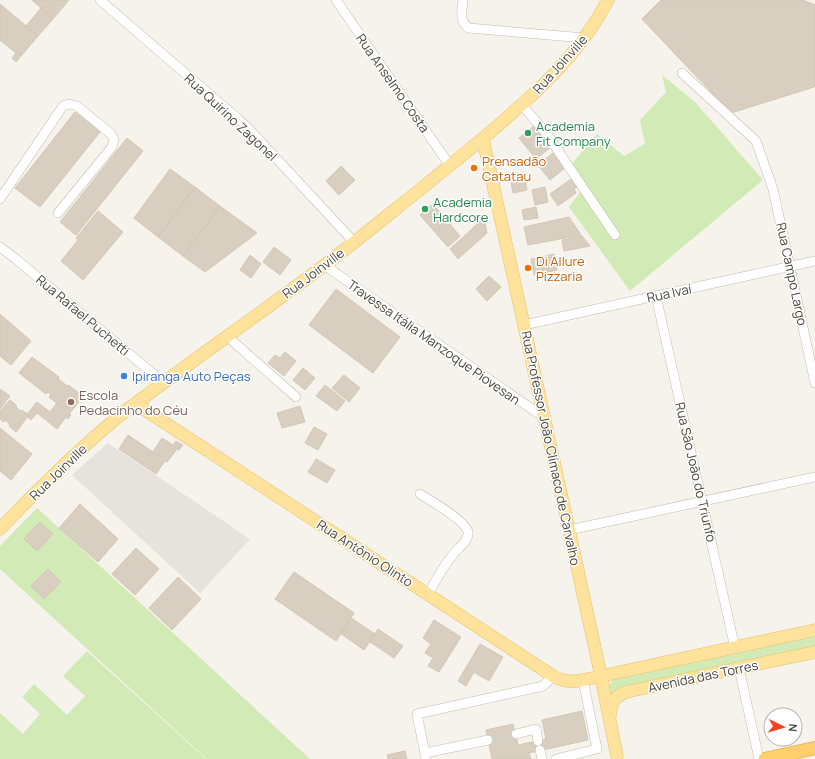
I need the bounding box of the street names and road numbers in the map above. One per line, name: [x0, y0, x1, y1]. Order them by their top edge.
street label: Rua Anselmo Costa: [352, 30, 434, 136]
street label: Rua Joinville: [529, 30, 592, 97]
street label: Rua Quirino Zagonel: [181, 69, 281, 165]
street label: Rua Campo Largo: [772, 221, 812, 327]
street label: Rua Joinville: [278, 243, 348, 302]
street label: Rua Rafael Puchetti: [32, 271, 134, 359]
street label: Travessa Itália Manzoque Piovesan: [344, 275, 524, 409]
street label: Rua Ivaí: [645, 279, 693, 307]
street label: Rua Professor João Clímaco de Carvalho: [517, 329, 585, 567]
street label: Rua São João do Triunfo: [671, 400, 721, 544]
street label: Rua Joinville: [25, 440, 91, 504]
street label: Rua Antônio Olinto: [313, 515, 417, 591]
street label: Avenida das Torres: [646, 656, 760, 696]

